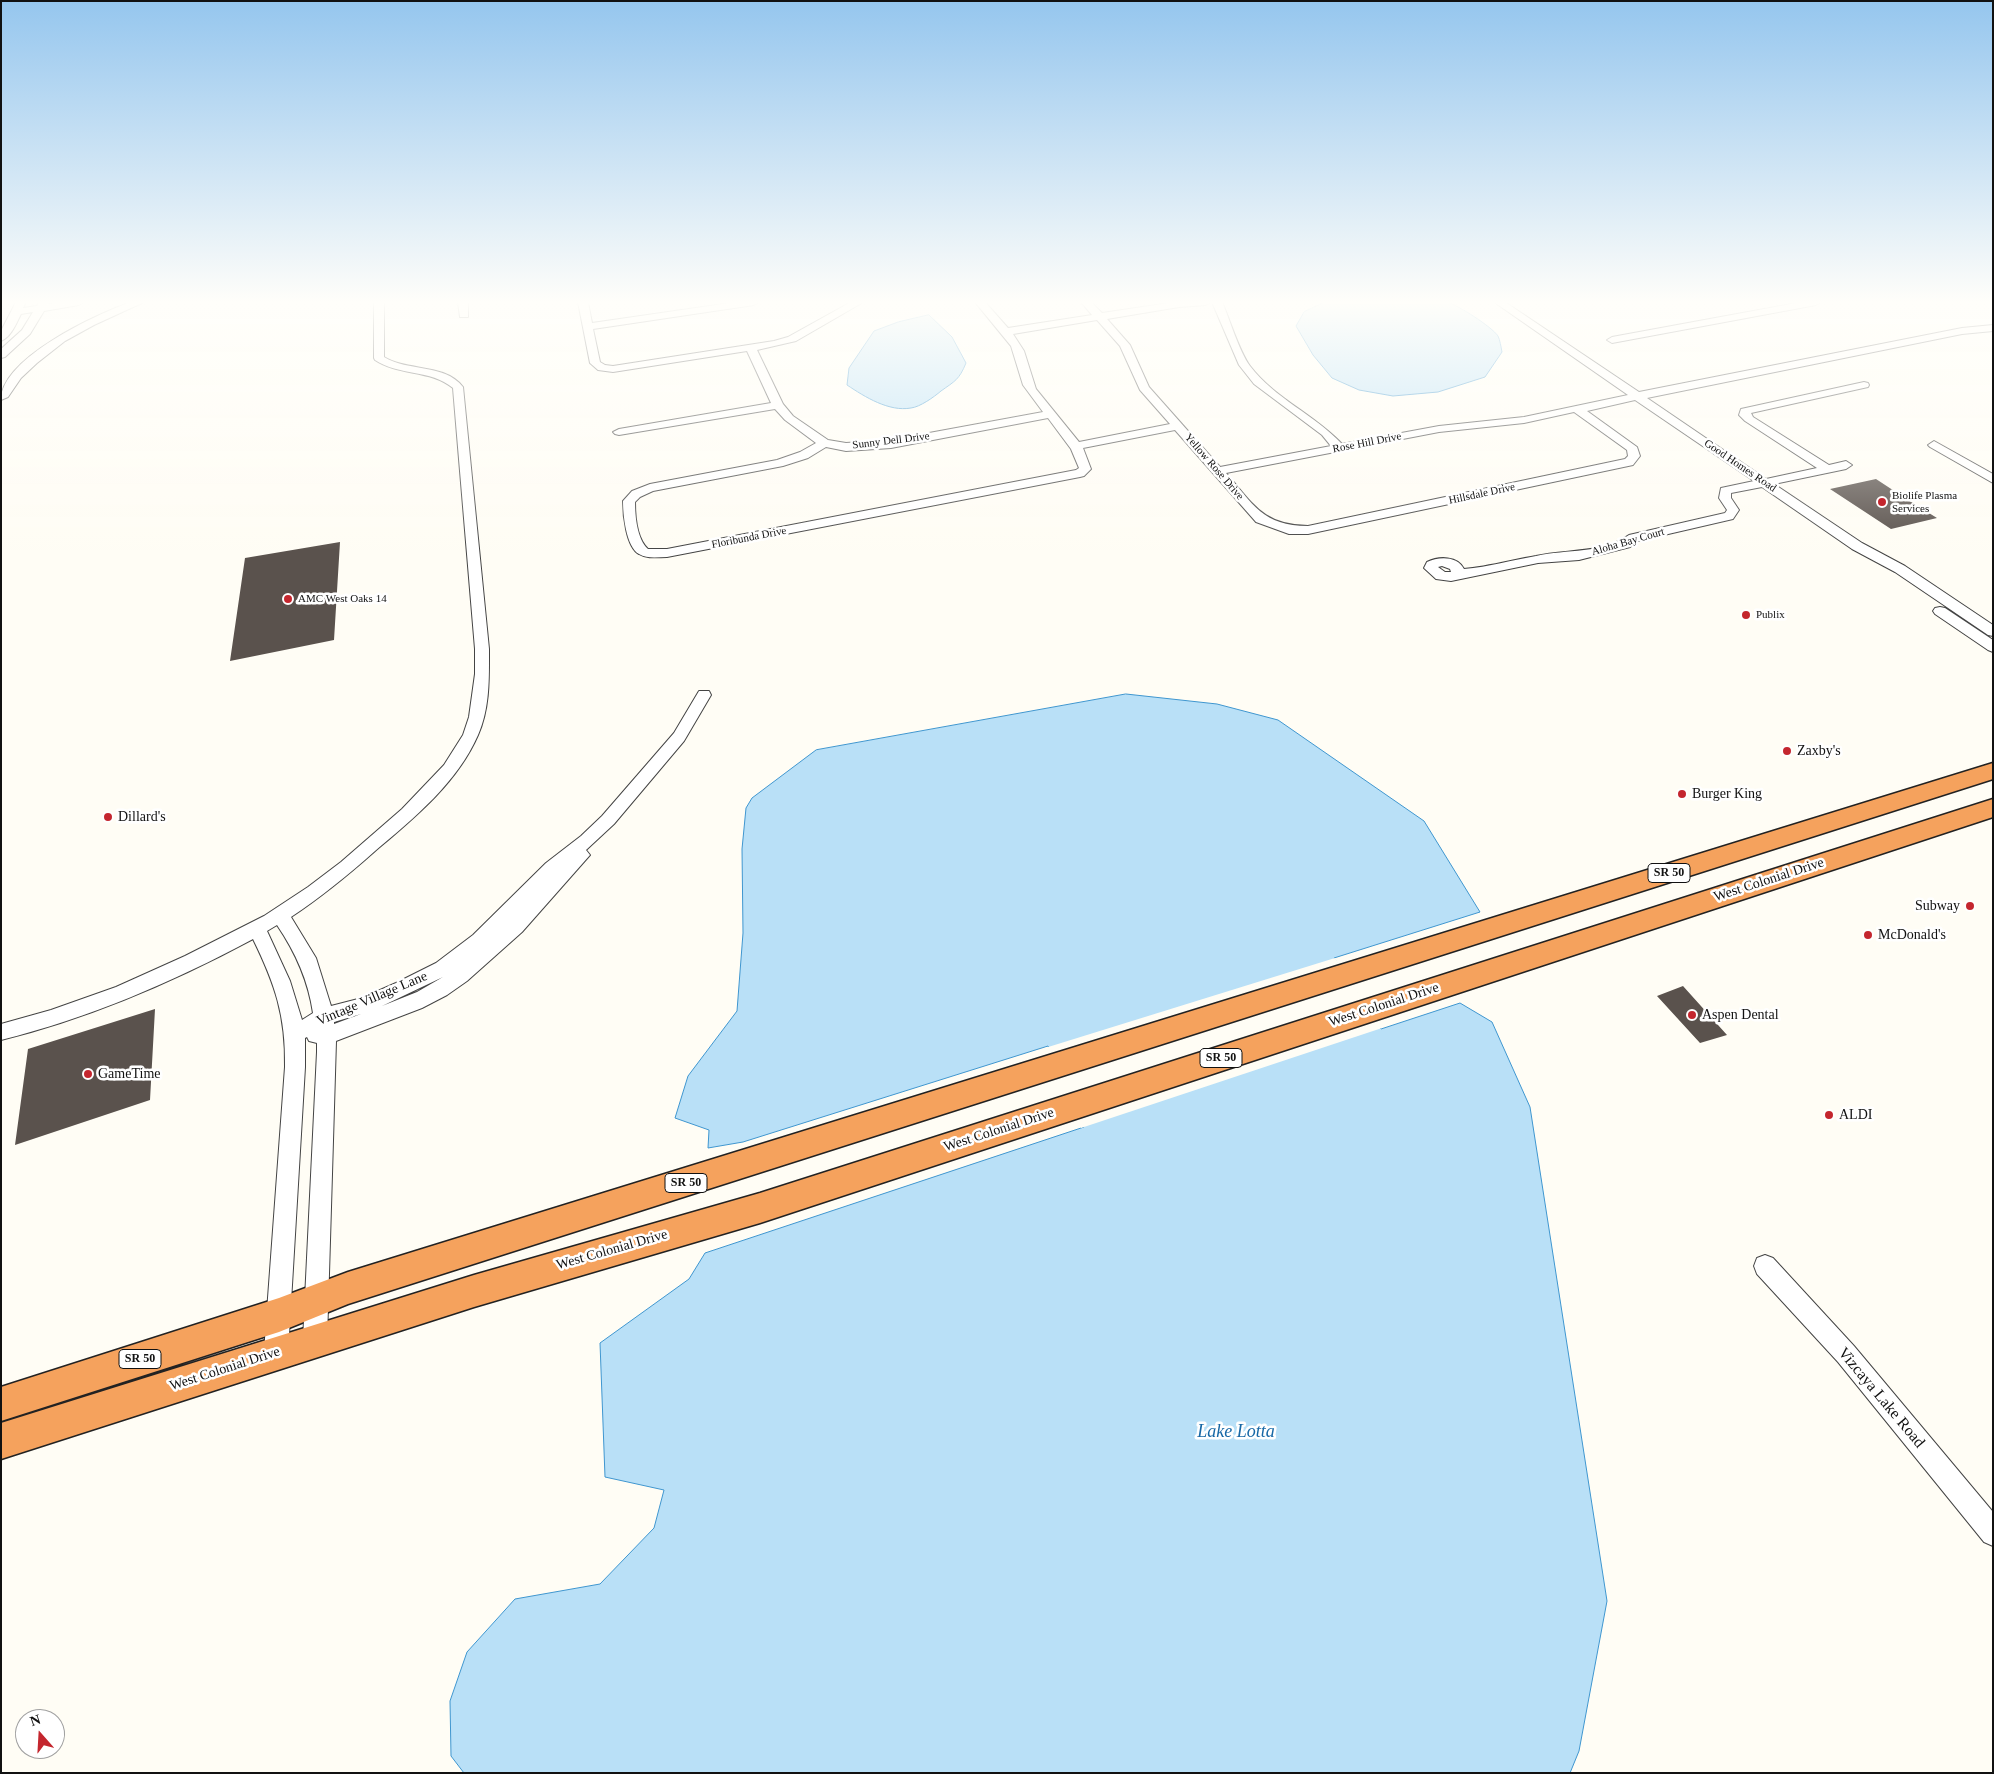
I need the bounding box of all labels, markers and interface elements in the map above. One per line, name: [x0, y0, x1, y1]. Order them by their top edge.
street label: Sunny Dell Drive: [852, 430, 930, 452]
street label: Rose Hill Drive: [1332, 430, 1402, 456]
street label: Yellow Rose Drive: [1182, 431, 1246, 503]
street label: Good Homes Road: [1701, 437, 1779, 495]
street label: Hillsdale Drive: [1448, 481, 1516, 507]
place label: Biolife Plasma Services: [1892, 489, 1957, 515]
marker: Biolife Plasma Services: [1876, 496, 1888, 508]
street label: Floribunda Drive: [710, 524, 788, 552]
street label: Aloha Bay Court: [1590, 525, 1666, 559]
place label: AMC West Oaks 14: [298, 592, 387, 606]
marker: AMC West Oaks 14: [282, 593, 294, 605]
place label: Publix: [1756, 608, 1785, 622]
marker: Publix: [1740, 609, 1752, 621]
place label: Zaxby's: [1797, 743, 1841, 759]
marker: Zaxby's: [1781, 745, 1793, 757]
place label: Burger King: [1692, 786, 1762, 802]
marker: Burger King: [1676, 788, 1688, 800]
place label: Dillard's: [118, 809, 166, 825]
marker: Dillard's: [102, 811, 114, 823]
street label: West Colonial Drive: [1712, 854, 1826, 906]
road number: SR 50: [1648, 864, 1690, 882]
place label: Subway: [1915, 898, 1960, 914]
marker: Subway: [1964, 900, 1976, 912]
place label: McDonald's: [1878, 927, 1946, 943]
marker: McDonald's: [1862, 929, 1874, 941]
street label: Vintage Village Lane: [314, 968, 430, 1030]
street label: West Colonial Drive: [1327, 979, 1441, 1031]
place label: Aspen Dental: [1702, 1007, 1779, 1023]
marker: Aspen Dental: [1686, 1009, 1698, 1021]
road number: SR 50: [1200, 1048, 1242, 1068]
place label: GameTime: [98, 1066, 160, 1082]
marker: GameTime: [82, 1068, 94, 1080]
street label: West Colonial Drive: [942, 1104, 1056, 1156]
place label: ALDI: [1839, 1107, 1872, 1123]
marker: ALDI: [1823, 1109, 1835, 1121]
road number: SR 50: [665, 1174, 707, 1192]
street label: West Colonial Drive: [555, 1226, 669, 1274]
street label: West Colonial Drive: [168, 1343, 282, 1395]
street label: Vizcaya Lake Road: [1833, 1344, 1929, 1452]
road number: SR 50: [119, 1350, 161, 1368]
water label: Lake Lotta: [1197, 1421, 1275, 1443]
north arrow: [15, 1709, 65, 1759]
text: N: [28, 1712, 43, 1729]

